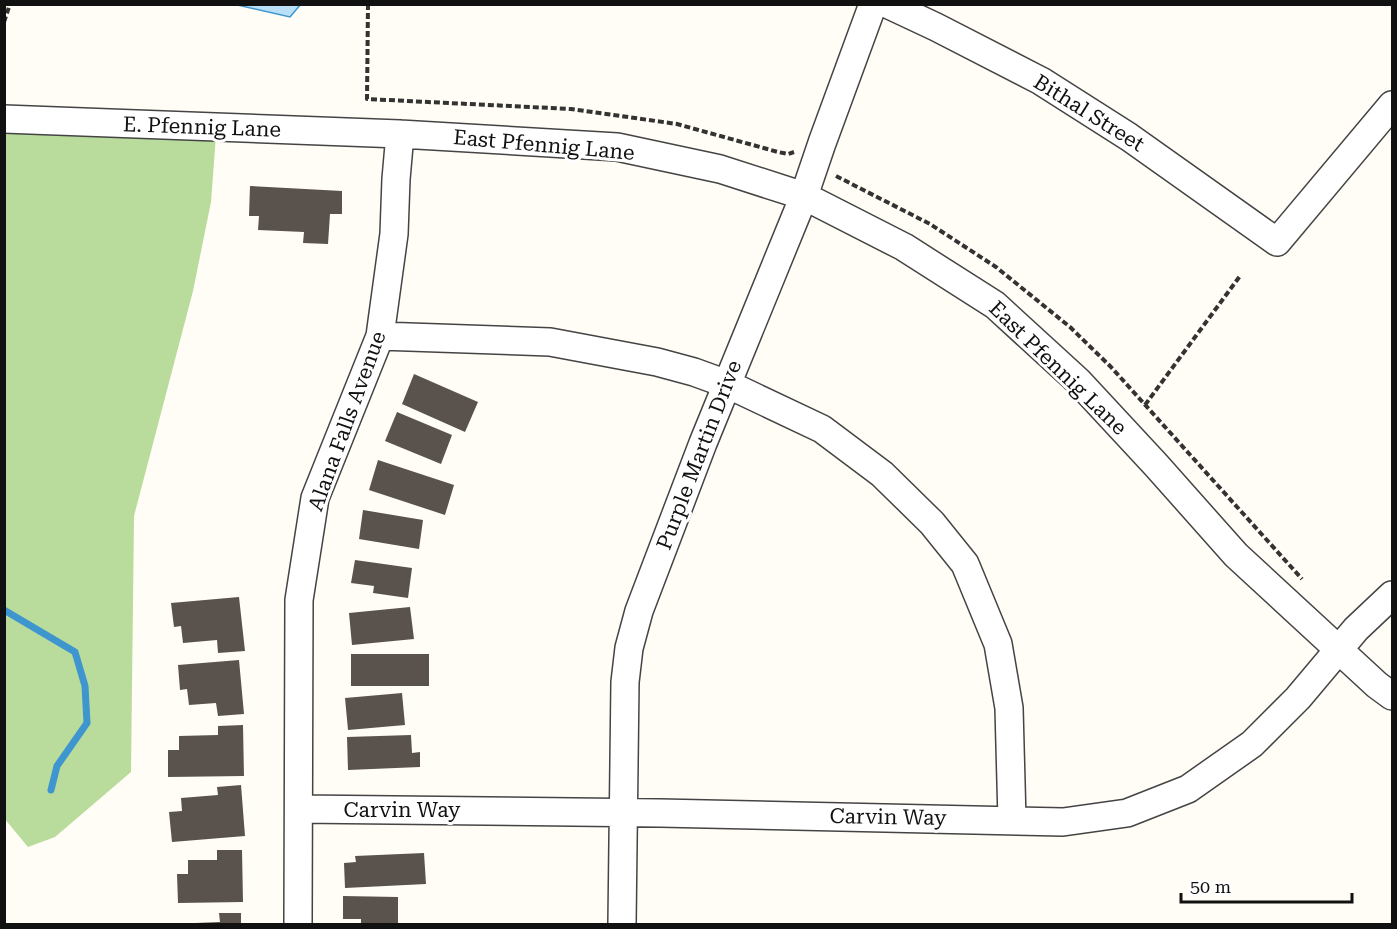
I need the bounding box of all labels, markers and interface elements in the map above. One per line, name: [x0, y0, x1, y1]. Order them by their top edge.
street label: Bithal Street: [1029, 70, 1149, 157]
street label: E. Pfennig Lane: [123, 112, 281, 142]
street label: East Pfennig Lane: [452, 125, 636, 165]
street label: East Pfennig Lane: [984, 296, 1132, 440]
street label: Alana Falls Avenue: [303, 328, 391, 514]
street label: Purple Martin Drive: [652, 357, 746, 553]
street label: Carvin Way: [344, 798, 461, 822]
street label: Carvin Way: [829, 804, 947, 830]
scale bar: [1181, 866, 1352, 904]
text: 50 m: [1190, 876, 1231, 897]

